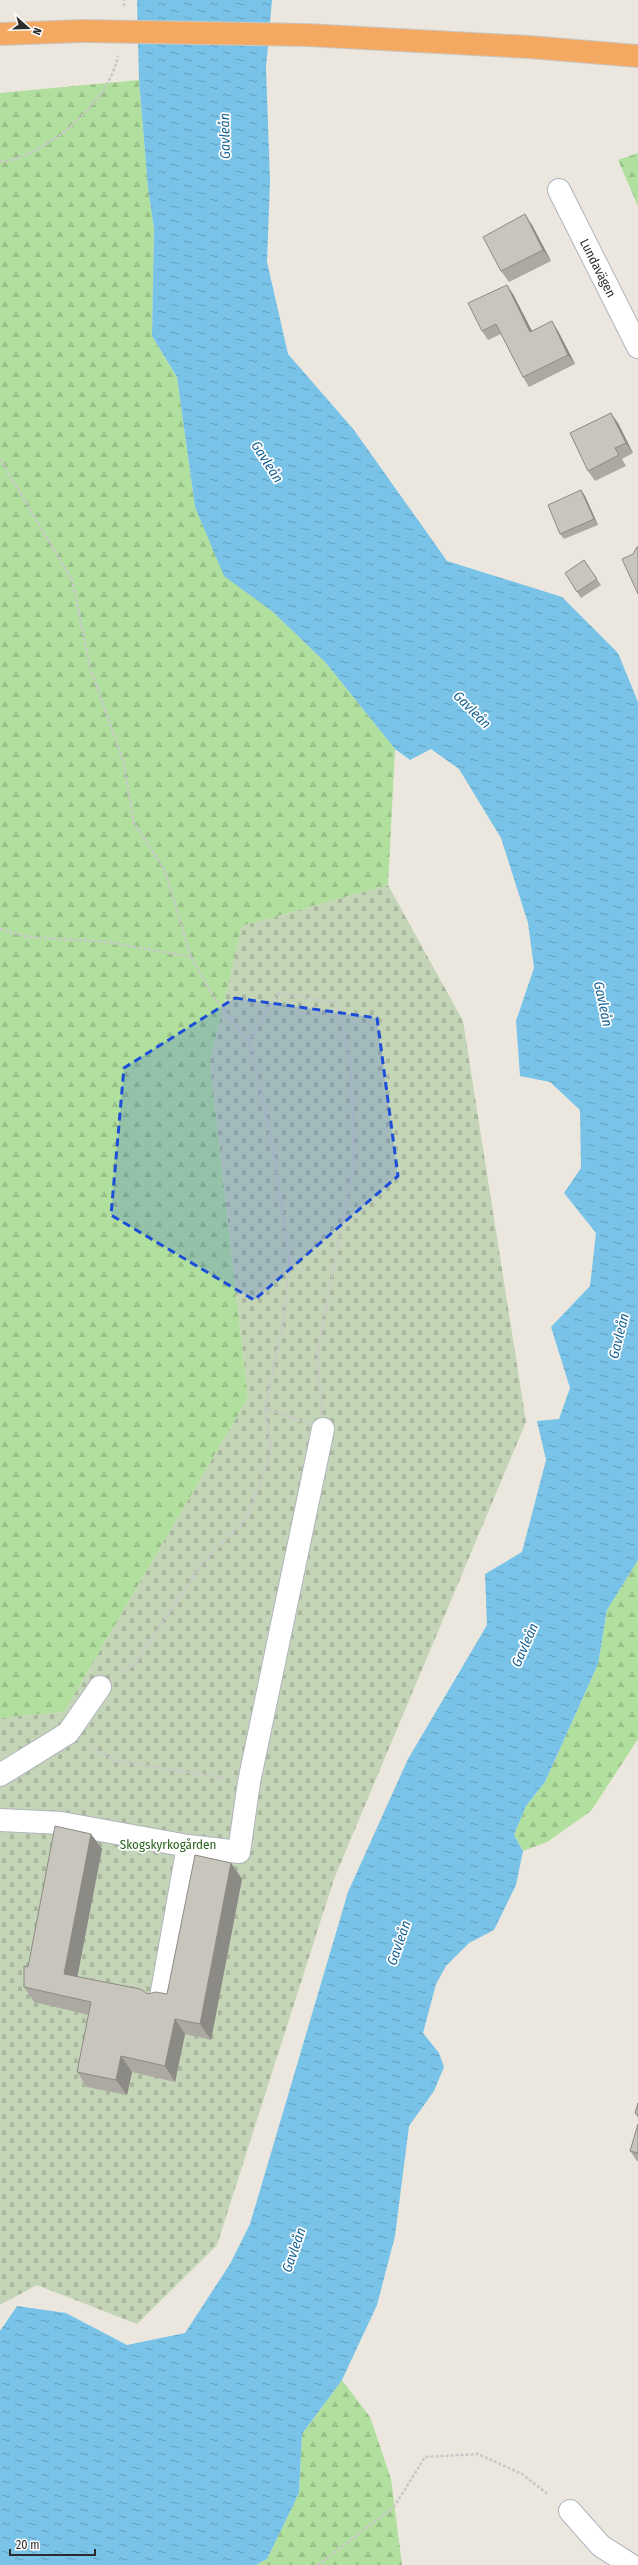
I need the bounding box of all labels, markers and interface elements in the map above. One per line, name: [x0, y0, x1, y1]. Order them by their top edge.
north arrow: [8, 8, 48, 48]
text: N: [30, 26, 44, 37]
water label: Gavleån: [216, 113, 234, 159]
street label: Lundavägen: [577, 236, 619, 300]
water label: Gavleån: [247, 438, 287, 486]
water label: Gavleån: [450, 688, 494, 732]
water label: Gavleån: [590, 980, 616, 1028]
water label: Gavleån: [605, 1312, 633, 1360]
water label: Gavleån: [508, 1620, 542, 1670]
park label: Skogskyrkogården: [120, 1837, 216, 1852]
water label: Gavleån: [383, 1918, 415, 1968]
water label: Gavleån: [278, 2225, 310, 2275]
scale bar: [10, 2531, 95, 2557]
text: 20 m: [16, 2538, 40, 2552]

